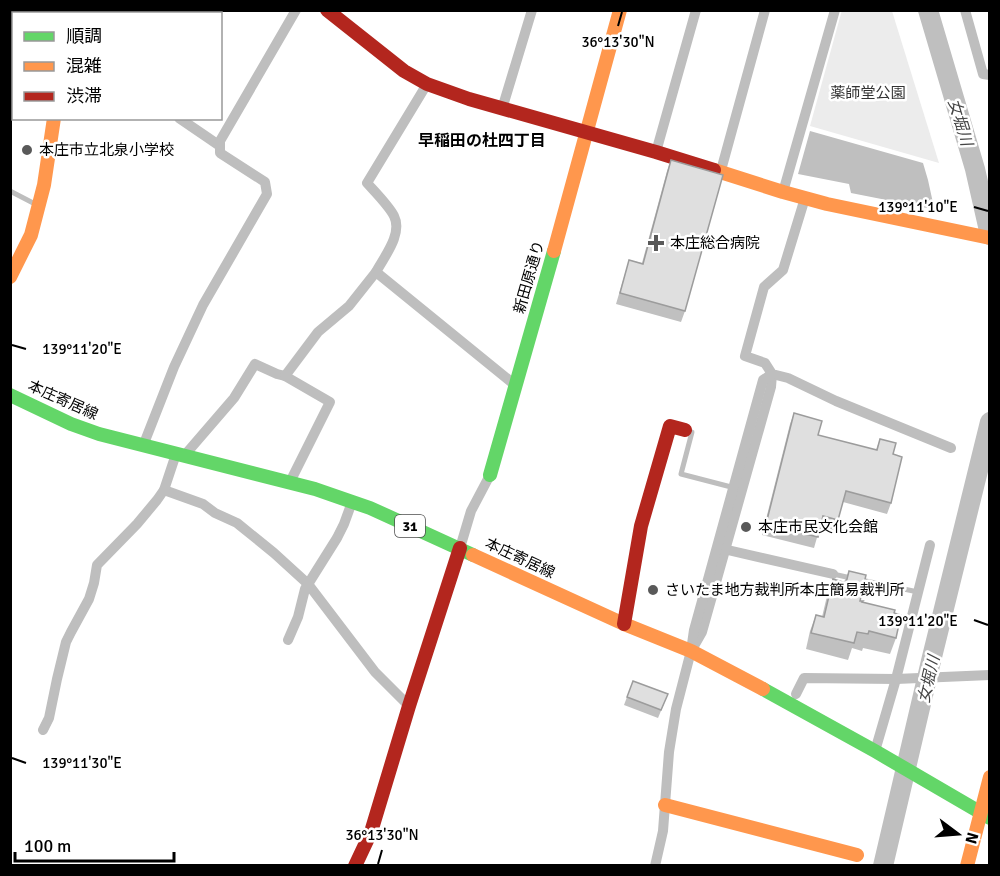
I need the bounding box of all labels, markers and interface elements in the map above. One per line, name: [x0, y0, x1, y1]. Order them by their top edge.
legend: [12, 12, 222, 120]
text: 順調: [66, 25, 102, 47]
text: 36°13'30"N: [581, 33, 655, 51]
text: 混雑: [66, 55, 102, 77]
park label: 薬師堂公園: [830, 84, 906, 102]
text: 渋滞: [66, 85, 102, 107]
water label: 女堀川: [943, 96, 977, 150]
district label: 早稲田の杜四丁目: [418, 131, 546, 151]
place label: 本庄市立北泉小学校: [39, 141, 174, 159]
marker: 本庄市立北泉小学校: [20, 143, 34, 157]
text: 139°11'10"E: [878, 198, 958, 216]
marker: 本庄総合病院: [647, 234, 665, 252]
place label: 本庄総合病院: [670, 234, 760, 252]
street label: 新田原通り: [510, 238, 548, 316]
text: 139°11'20"E: [42, 340, 122, 358]
street label: 本庄寄居線: [25, 377, 101, 423]
road number: 31: [395, 515, 425, 537]
place label: 本庄市民文化会館: [758, 518, 878, 536]
marker: 本庄市民文化会館: [739, 520, 753, 534]
street label: 本庄寄居線: [482, 534, 558, 582]
place label: さいたま地方裁判所本庄簡易裁判所: [665, 581, 905, 599]
marker: さいたま地方裁判所本庄簡易裁判所: [646, 583, 660, 597]
text: 139°11'20"E: [878, 612, 958, 630]
water label: 女堀川: [914, 652, 945, 705]
text: 139°11'30"E: [42, 754, 122, 772]
north arrow: [928, 804, 988, 864]
scale bar: [15, 825, 174, 863]
text: 36°13'30"N: [345, 826, 419, 844]
text: N: [960, 830, 983, 846]
text: 100 m: [24, 835, 71, 857]

